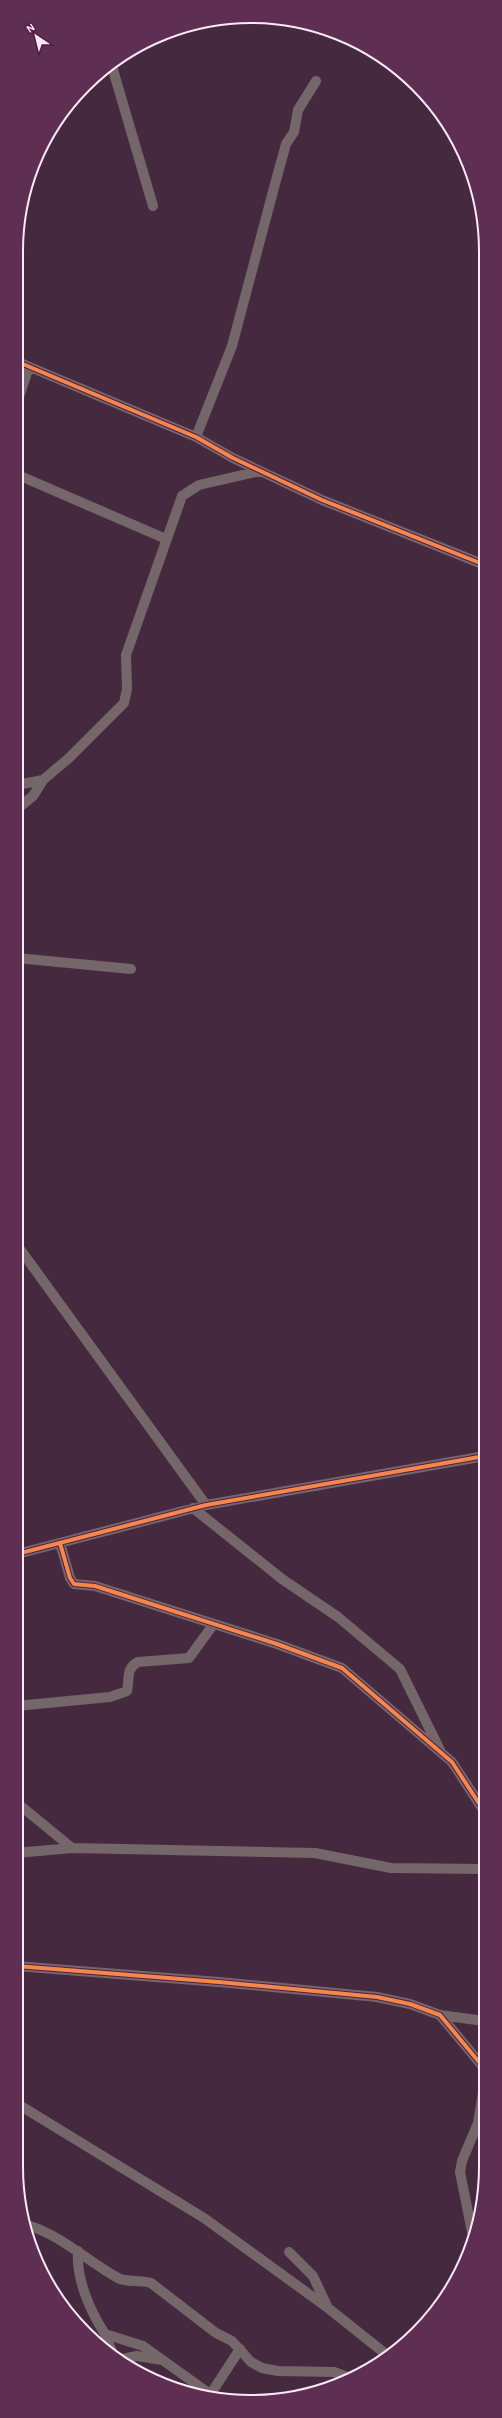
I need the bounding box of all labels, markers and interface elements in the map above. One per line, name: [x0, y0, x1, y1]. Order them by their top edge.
north arrow: [16, 16, 56, 56]
text: N: [24, 22, 37, 35]

